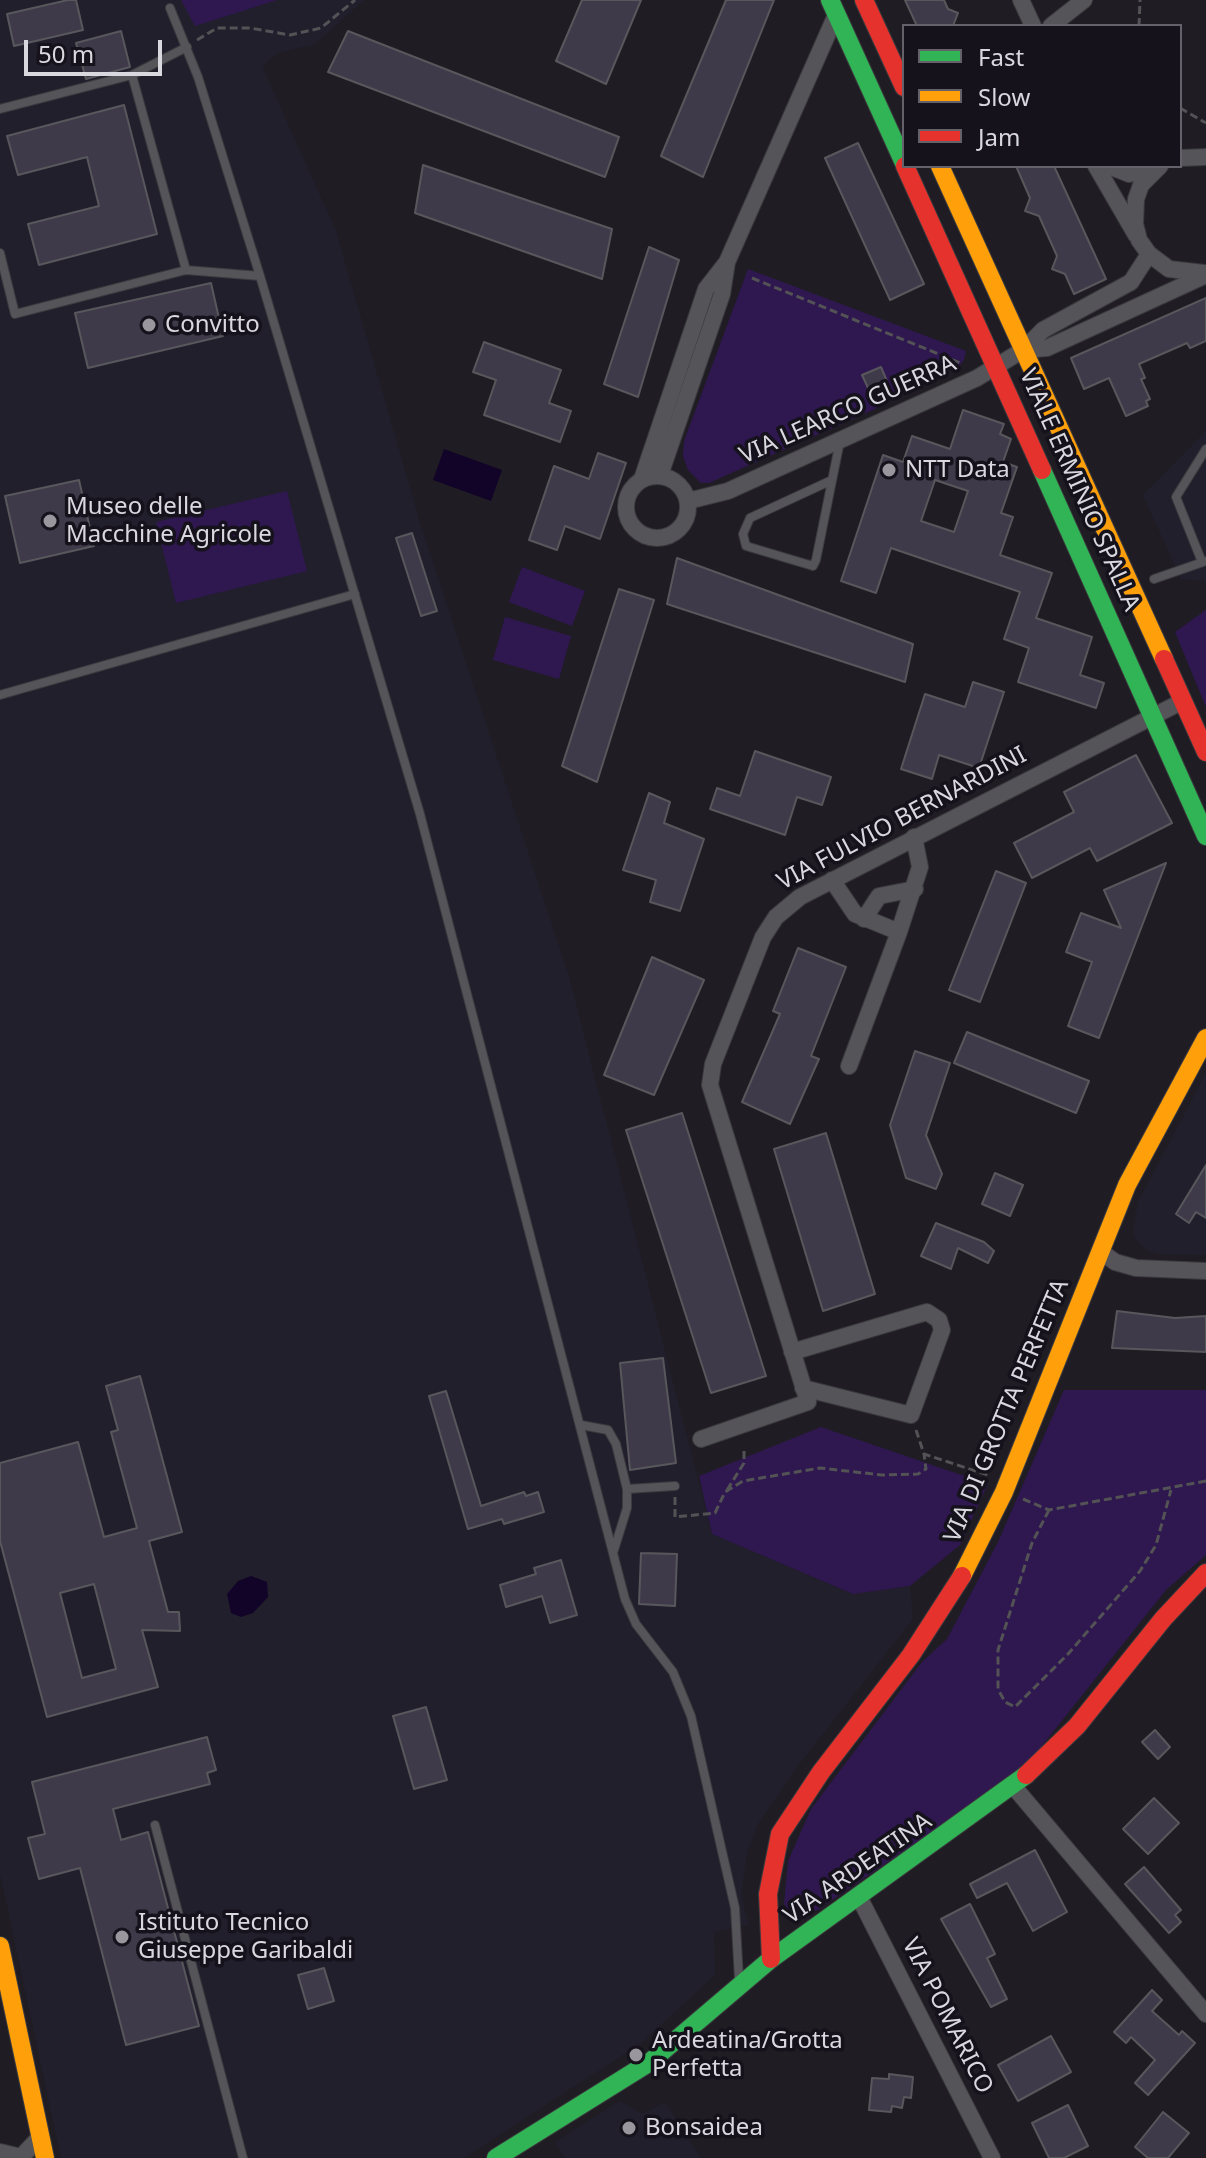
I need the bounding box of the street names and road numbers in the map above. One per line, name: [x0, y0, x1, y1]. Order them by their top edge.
street label: VIA LEARCO GUERRA: [735, 349, 961, 471]
street label: VIALE ERMINIO SPALLA: [1013, 365, 1145, 615]
street label: VIA FULVIO BERNARDINI: [772, 741, 1032, 897]
street label: VIA DI GROTTA PERFETTA: [938, 1275, 1076, 1547]
street label: VIA ARDEATINA: [778, 1807, 938, 1931]
street label: VIA POMARICO: [895, 1933, 999, 2099]

